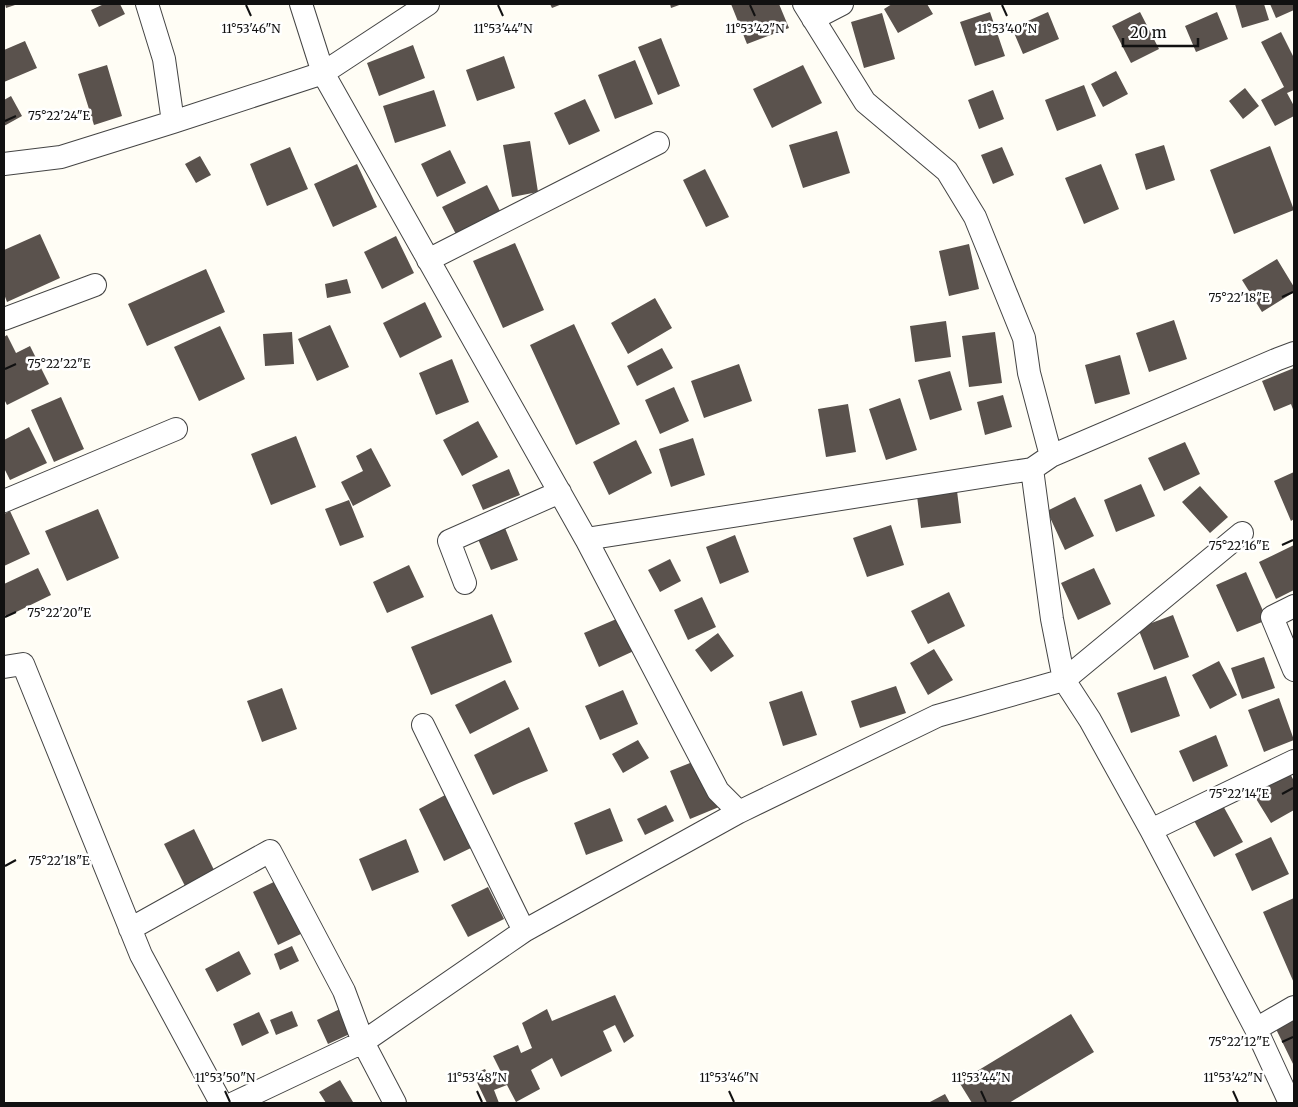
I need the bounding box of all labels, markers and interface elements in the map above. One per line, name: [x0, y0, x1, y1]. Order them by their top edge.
scale bar: [1123, 15, 1198, 47]
text: 11°53'46"N: [221, 21, 281, 36]
text: 11°53'44"N: [474, 21, 533, 36]
text: 11°53'42"N: [726, 21, 785, 36]
text: 11°53'40"N: [977, 21, 1038, 36]
text: 20 m: [1130, 23, 1167, 42]
text: 75°22'24"E: [28, 108, 90, 123]
text: 75°22'18"E: [1208, 290, 1270, 305]
text: 75°22'22"E: [28, 356, 91, 371]
text: 75°22'16"E: [1209, 538, 1270, 553]
text: 75°22'20"E: [27, 605, 91, 620]
text: 75°22'14"E: [1209, 786, 1269, 801]
text: 75°22'18"E: [28, 853, 90, 868]
text: 75°22'12"E: [1208, 1034, 1270, 1049]
text: 11°53'50"N: [195, 1070, 256, 1085]
text: 11°53'48"N: [447, 1070, 508, 1085]
text: 11°53'46"N: [699, 1070, 759, 1085]
text: 11°53'44"N: [952, 1070, 1011, 1085]
text: 11°53'42"N: [1204, 1070, 1263, 1085]

